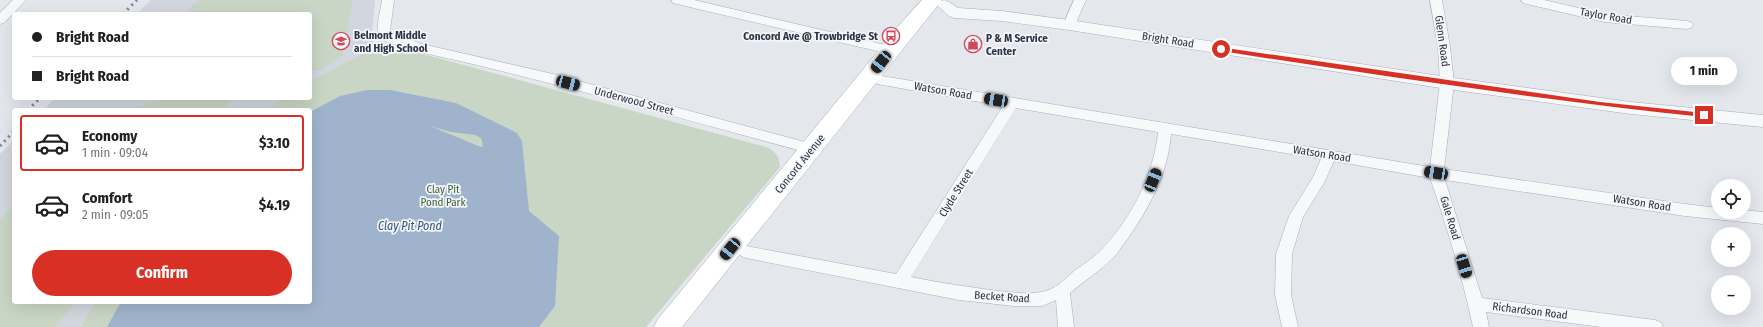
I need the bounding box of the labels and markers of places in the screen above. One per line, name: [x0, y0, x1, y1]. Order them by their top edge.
bus stop icon: Concord Ave @ Trowbridge St: [881, 26, 901, 46]
place label: Belmont Middle and High School: [354, 29, 429, 55]
place label: Concord Ave @ Trowbridge St: [743, 30, 878, 43]
school or university icon: Belmont Middle and High School: [331, 31, 351, 51]
place label: P & M Service Center: [986, 32, 1048, 58]
shop icon: P & M Service Center: [963, 34, 983, 54]

